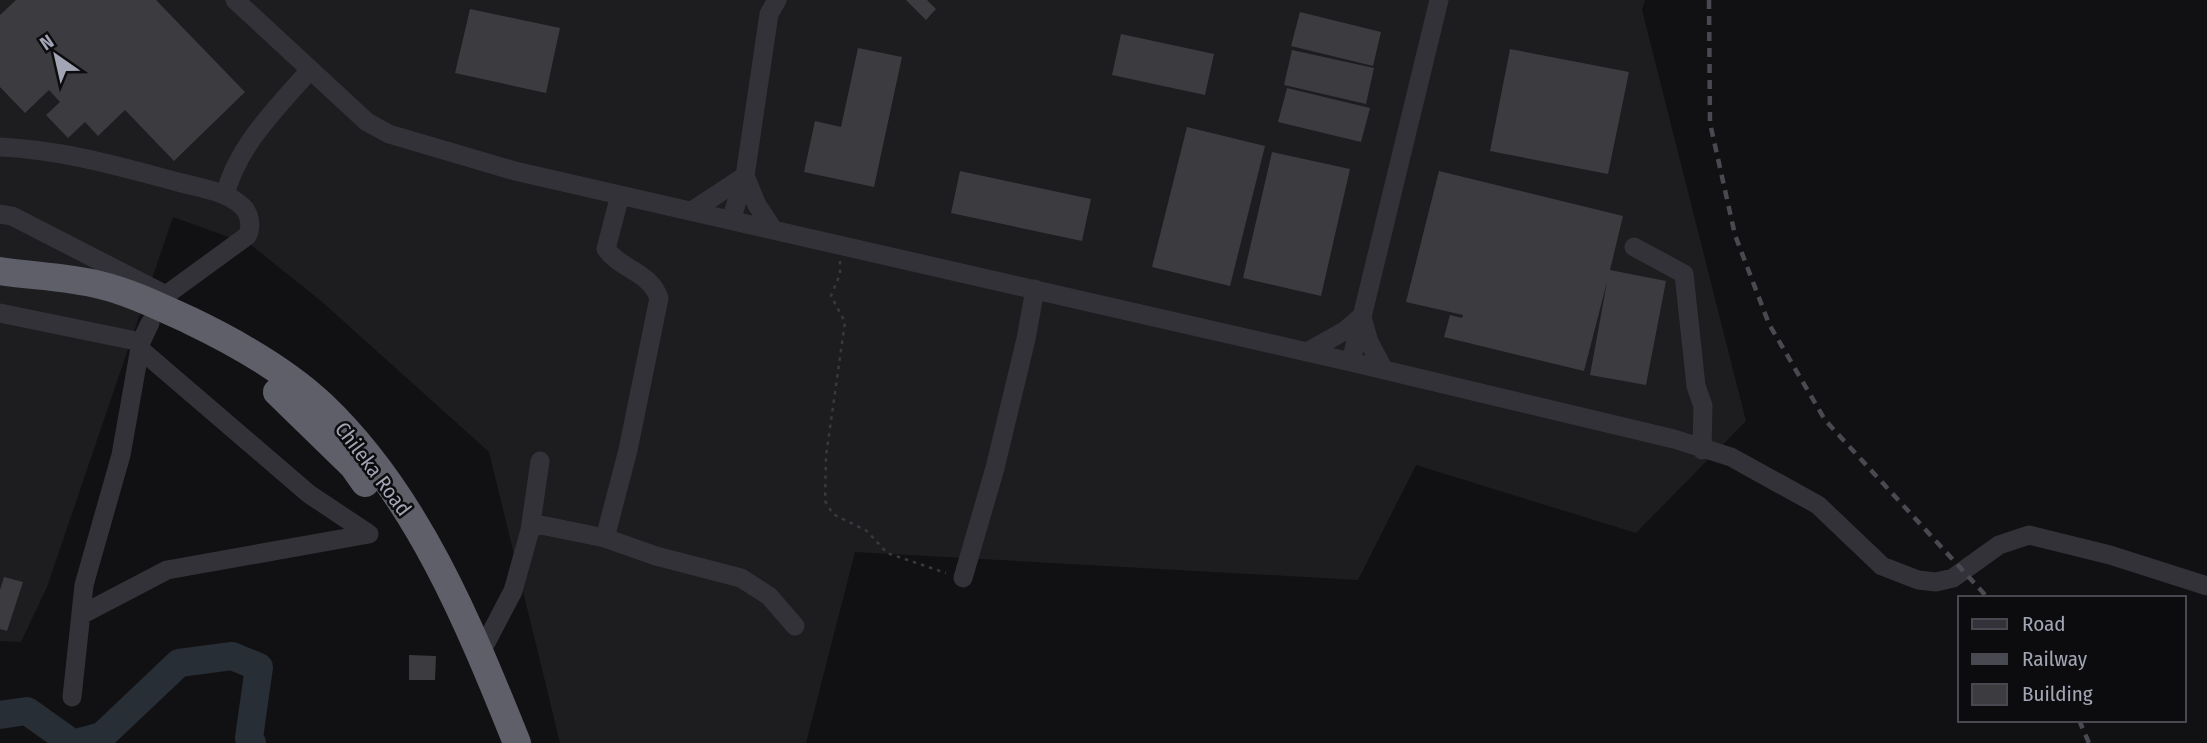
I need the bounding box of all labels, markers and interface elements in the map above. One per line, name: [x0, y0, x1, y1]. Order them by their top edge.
north arrow: [21, 21, 91, 91]
text: N: [36, 30, 58, 55]
street label: Chileka Road: [329, 417, 417, 521]
legend: [1958, 596, 2186, 722]
text: Road: [2022, 611, 2066, 637]
text: Railway: [2022, 646, 2088, 672]
text: Building: [2022, 681, 2093, 707]

